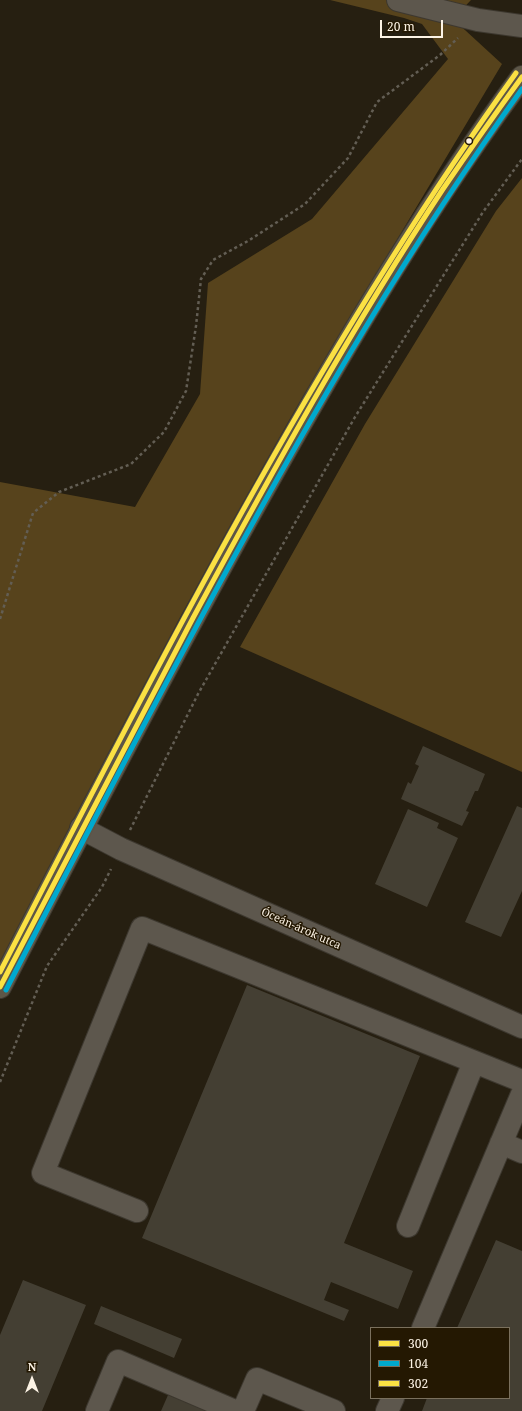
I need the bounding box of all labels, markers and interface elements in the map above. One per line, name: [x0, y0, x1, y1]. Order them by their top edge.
scale bar: [382, 12, 445, 38]
text: 20 m: [387, 18, 415, 35]
unlabelled marker: [464, 136, 474, 146]
street label: Óceán-árok utca: [259, 906, 343, 952]
legend: [370, 1327, 510, 1399]
text: 300: [408, 1335, 428, 1352]
text: 104: [408, 1355, 428, 1372]
north arrow: [12, 1359, 52, 1399]
text: N: [28, 1359, 36, 1374]
text: 302: [408, 1375, 428, 1392]

